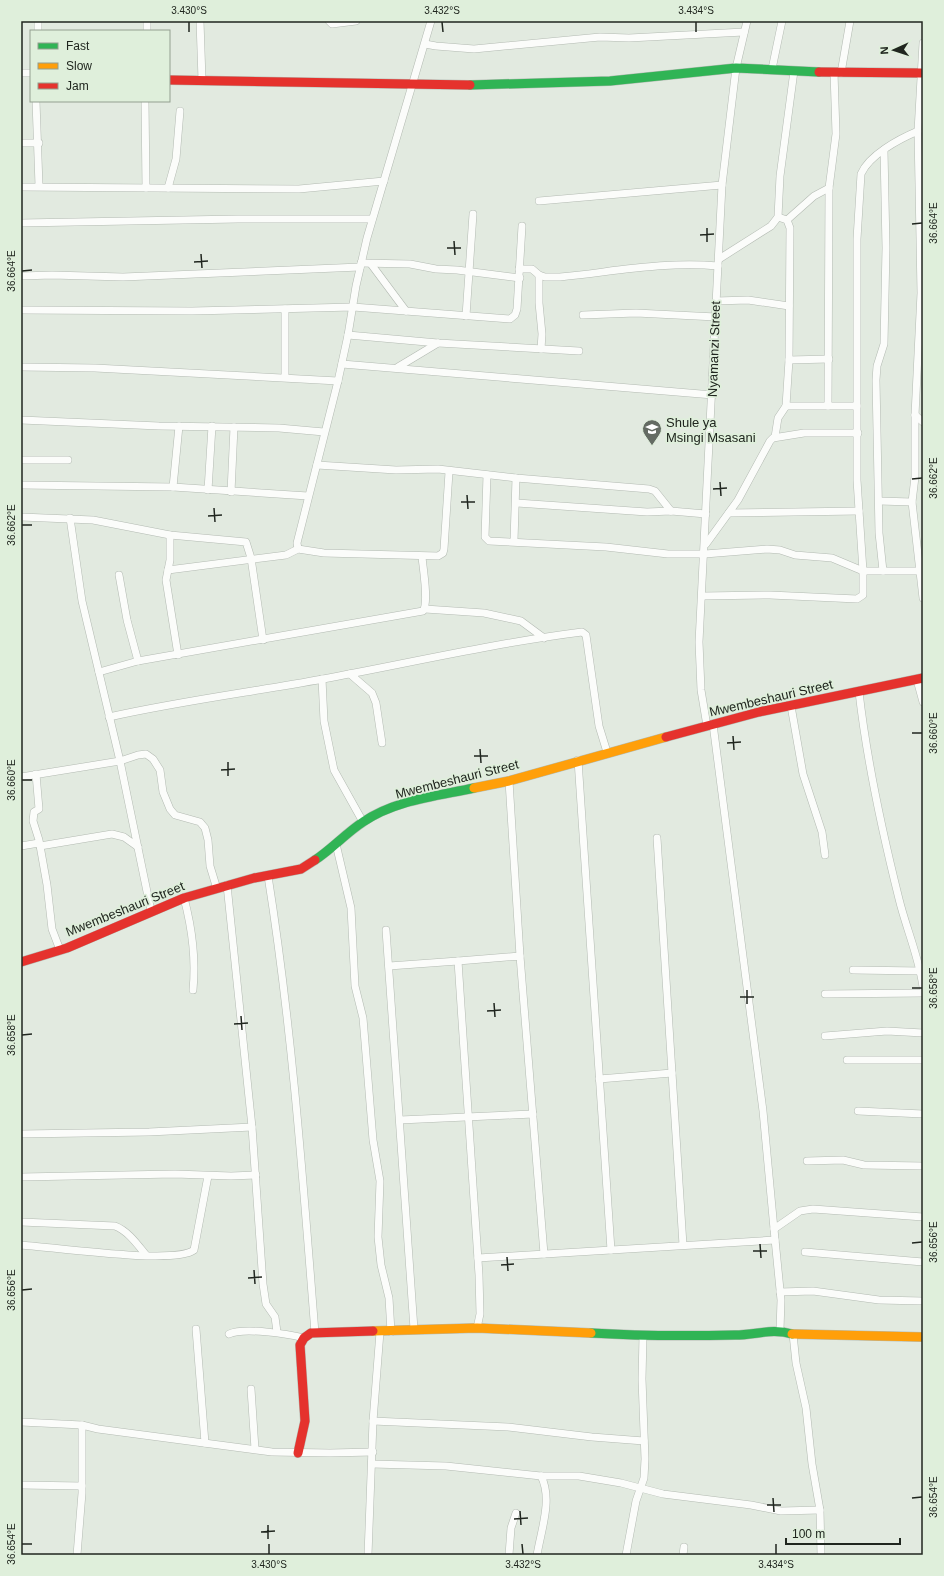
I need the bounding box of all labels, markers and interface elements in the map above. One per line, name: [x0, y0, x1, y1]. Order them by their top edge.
text: 3.430°S: [171, 5, 207, 16]
text: 3.432°S: [424, 5, 460, 16]
text: 3.434°S: [678, 5, 714, 16]
legend: [30, 30, 170, 102]
north arrow: [874, 30, 914, 70]
text: Fast: [66, 39, 90, 53]
text: N: [878, 46, 890, 55]
text: Slow: [66, 59, 92, 73]
text: Jam: [66, 79, 89, 93]
text: 36.664°E: [928, 202, 939, 244]
text: 36.664°E: [6, 250, 17, 292]
street label: Nyamanzi Street: [705, 300, 723, 397]
place label: Shule ya Msingi Msasani: [666, 415, 756, 445]
school or university icon: Shule ya Msingi Msasani: [641, 418, 663, 446]
text: 36.662°E: [928, 457, 939, 499]
text: 36.662°E: [6, 504, 17, 546]
street label: Mwembeshauri Street: [708, 676, 835, 720]
text: 36.660°E: [928, 712, 939, 754]
street label: Mwembeshauri Street: [394, 756, 521, 802]
text: 36.660°E: [6, 759, 17, 801]
street label: Mwembeshauri Street: [64, 878, 187, 940]
text: 36.658°E: [928, 967, 939, 1009]
text: 36.658°E: [6, 1014, 17, 1056]
text: 36.656°E: [928, 1221, 939, 1263]
text: 36.656°E: [6, 1269, 17, 1311]
text: 36.654°E: [928, 1476, 939, 1518]
scale bar: [786, 1520, 900, 1546]
text: 36.654°E: [6, 1523, 17, 1565]
text: 100 m: [792, 1527, 825, 1541]
text: 3.430°S: [251, 1559, 287, 1570]
text: 3.432°S: [505, 1559, 541, 1570]
text: 3.434°S: [758, 1559, 794, 1570]

